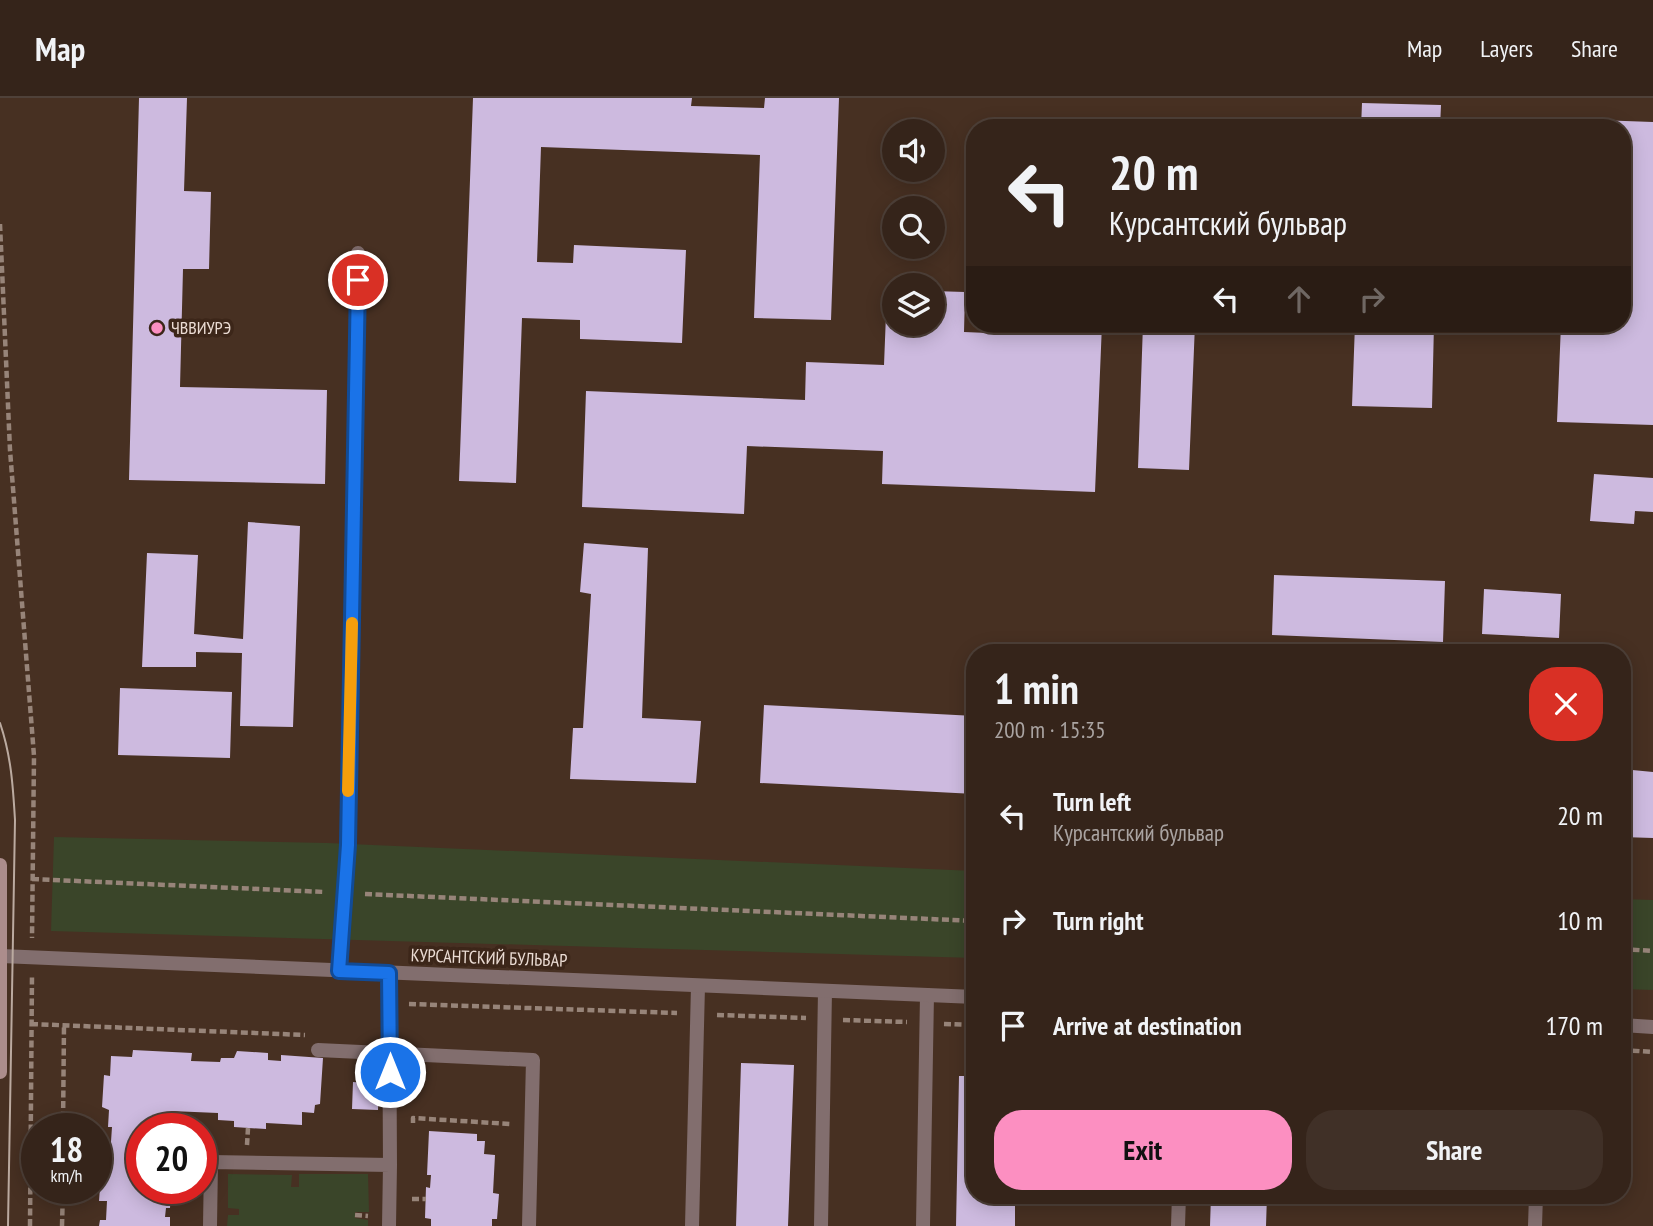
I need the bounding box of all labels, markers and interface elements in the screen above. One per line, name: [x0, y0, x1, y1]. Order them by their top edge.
text: Map: [35, 27, 85, 70]
text: Map: [1407, 33, 1442, 64]
text: Layers: [1480, 33, 1533, 64]
text: Share: [1571, 33, 1618, 64]
map controls: [882, 119, 945, 336]
button: sound: [882, 119, 945, 182]
text: 20 m: [1109, 140, 1198, 204]
icon: left: [994, 147, 1085, 238]
button: search: [882, 196, 945, 259]
text: Курсантский бульвар: [1109, 202, 1347, 244]
pin: [328, 250, 388, 310]
icon: arrive: [339, 261, 377, 299]
button: layers: [882, 273, 945, 336]
icon: left: [1207, 280, 1245, 318]
icon: ahead: [1280, 280, 1318, 318]
icon: right: [1353, 280, 1391, 318]
place label: ЧВВИУРЭ: [171, 316, 231, 339]
marker: ЧВВИУРЭ: [149, 320, 165, 336]
text: 1 min: [994, 661, 1079, 716]
button: close: [1529, 667, 1603, 741]
text: 200 m · 15:35: [994, 715, 1106, 744]
text: Turn left: [1053, 785, 1131, 818]
icon: left: [994, 797, 1032, 835]
text: 20 m: [1557, 799, 1603, 832]
text: Курсантский бульвар: [1053, 818, 1224, 847]
icon: right: [994, 902, 1032, 940]
text: Turn right: [1053, 904, 1144, 937]
text: 10 m: [1557, 904, 1603, 937]
street label: КУРСАНТСКИЙ БУЛЬВАР: [410, 943, 568, 972]
icon: arrive: [994, 1007, 1032, 1045]
text: Arrive at destination: [1053, 1009, 1242, 1042]
text: 170 m: [1545, 1009, 1603, 1042]
position arrow: [353, 1035, 427, 1109]
button: Exit: [994, 1110, 1292, 1190]
button: Share: [1306, 1110, 1603, 1190]
speed limit sign: 20: [126, 1113, 217, 1204]
text: 18: [50, 1126, 83, 1172]
text: km/h: [51, 1164, 82, 1187]

